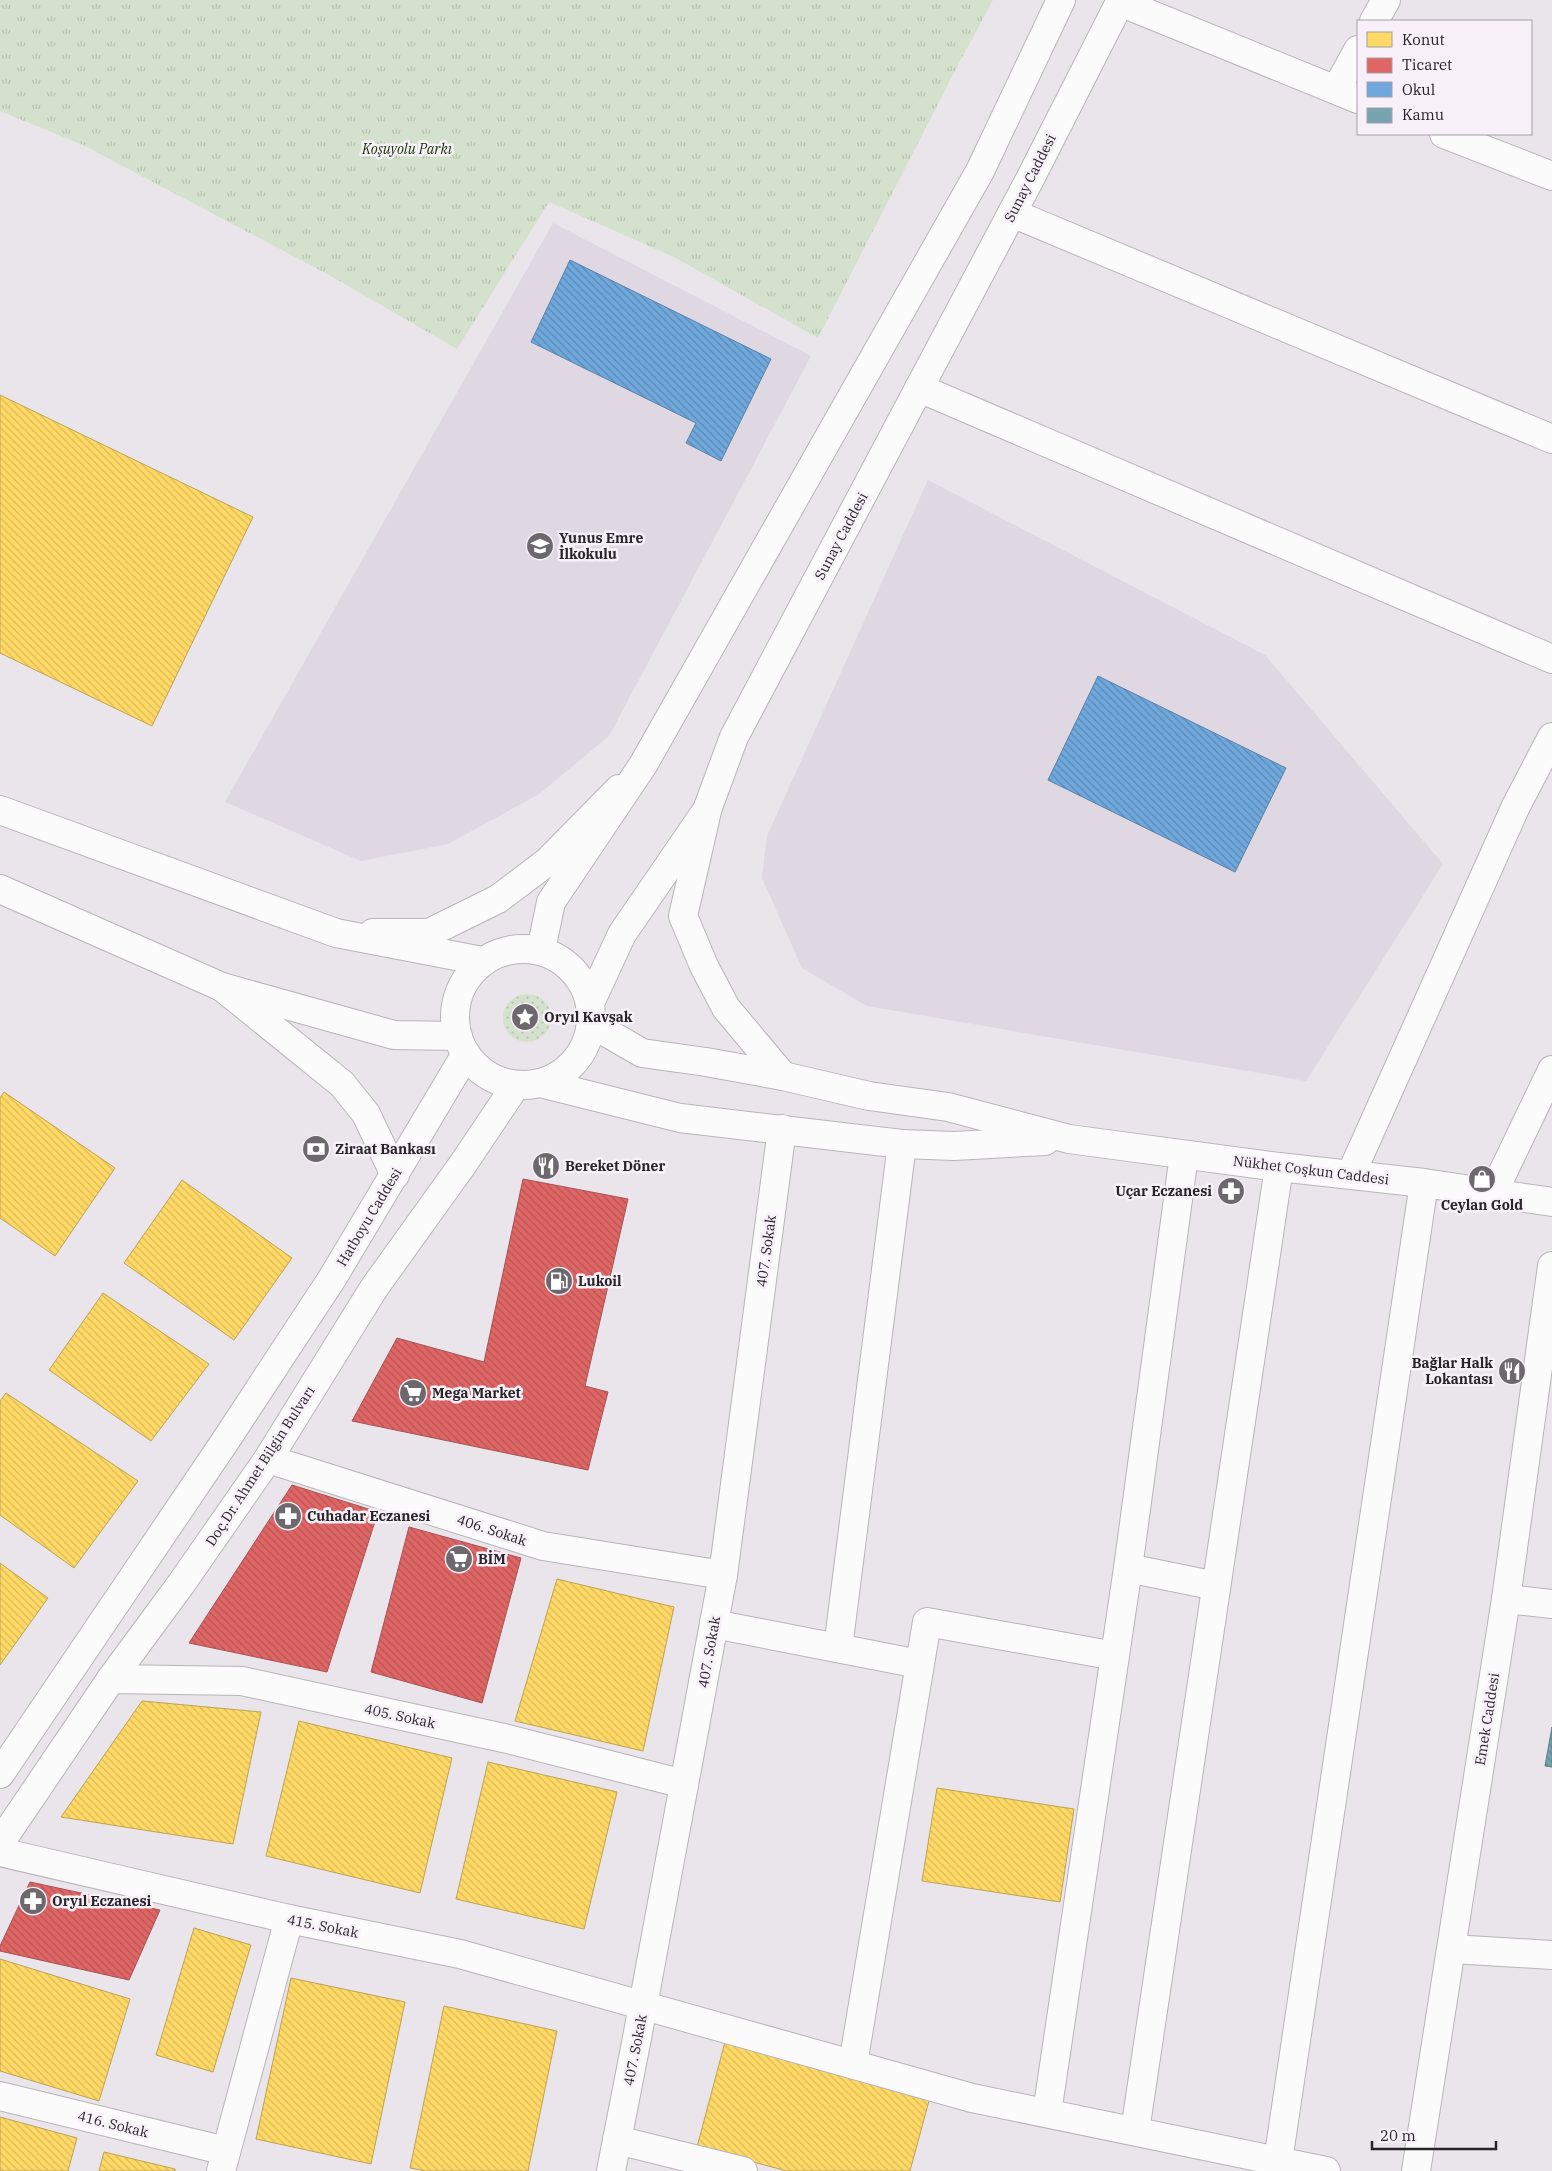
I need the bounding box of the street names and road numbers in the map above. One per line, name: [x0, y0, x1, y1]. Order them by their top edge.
street label: Sunay Caddesi: [1000, 131, 1060, 225]
street label: Sunay Caddesi: [810, 489, 872, 583]
street label: Nükhet Coşkun Caddesi: [1232, 1151, 1390, 1189]
street label: Hatboyu Caddesi: [333, 1165, 405, 1269]
street label: 407. Sokak: [752, 1213, 780, 1288]
street label: Doç.Dr. Ahmet Bilgin Bulvarı: [201, 1383, 319, 1549]
street label: 406. Sokak: [455, 1510, 530, 1550]
street label: 407. Sokak: [694, 1614, 724, 1689]
street label: Emek Caddesi: [1471, 1671, 1503, 1767]
street label: 405. Sokak: [363, 1700, 438, 1732]
street label: 415. Sokak: [286, 1910, 361, 1942]
street label: 407. Sokak: [619, 2012, 651, 2087]
street label: 416. Sokak: [76, 2107, 151, 2142]

